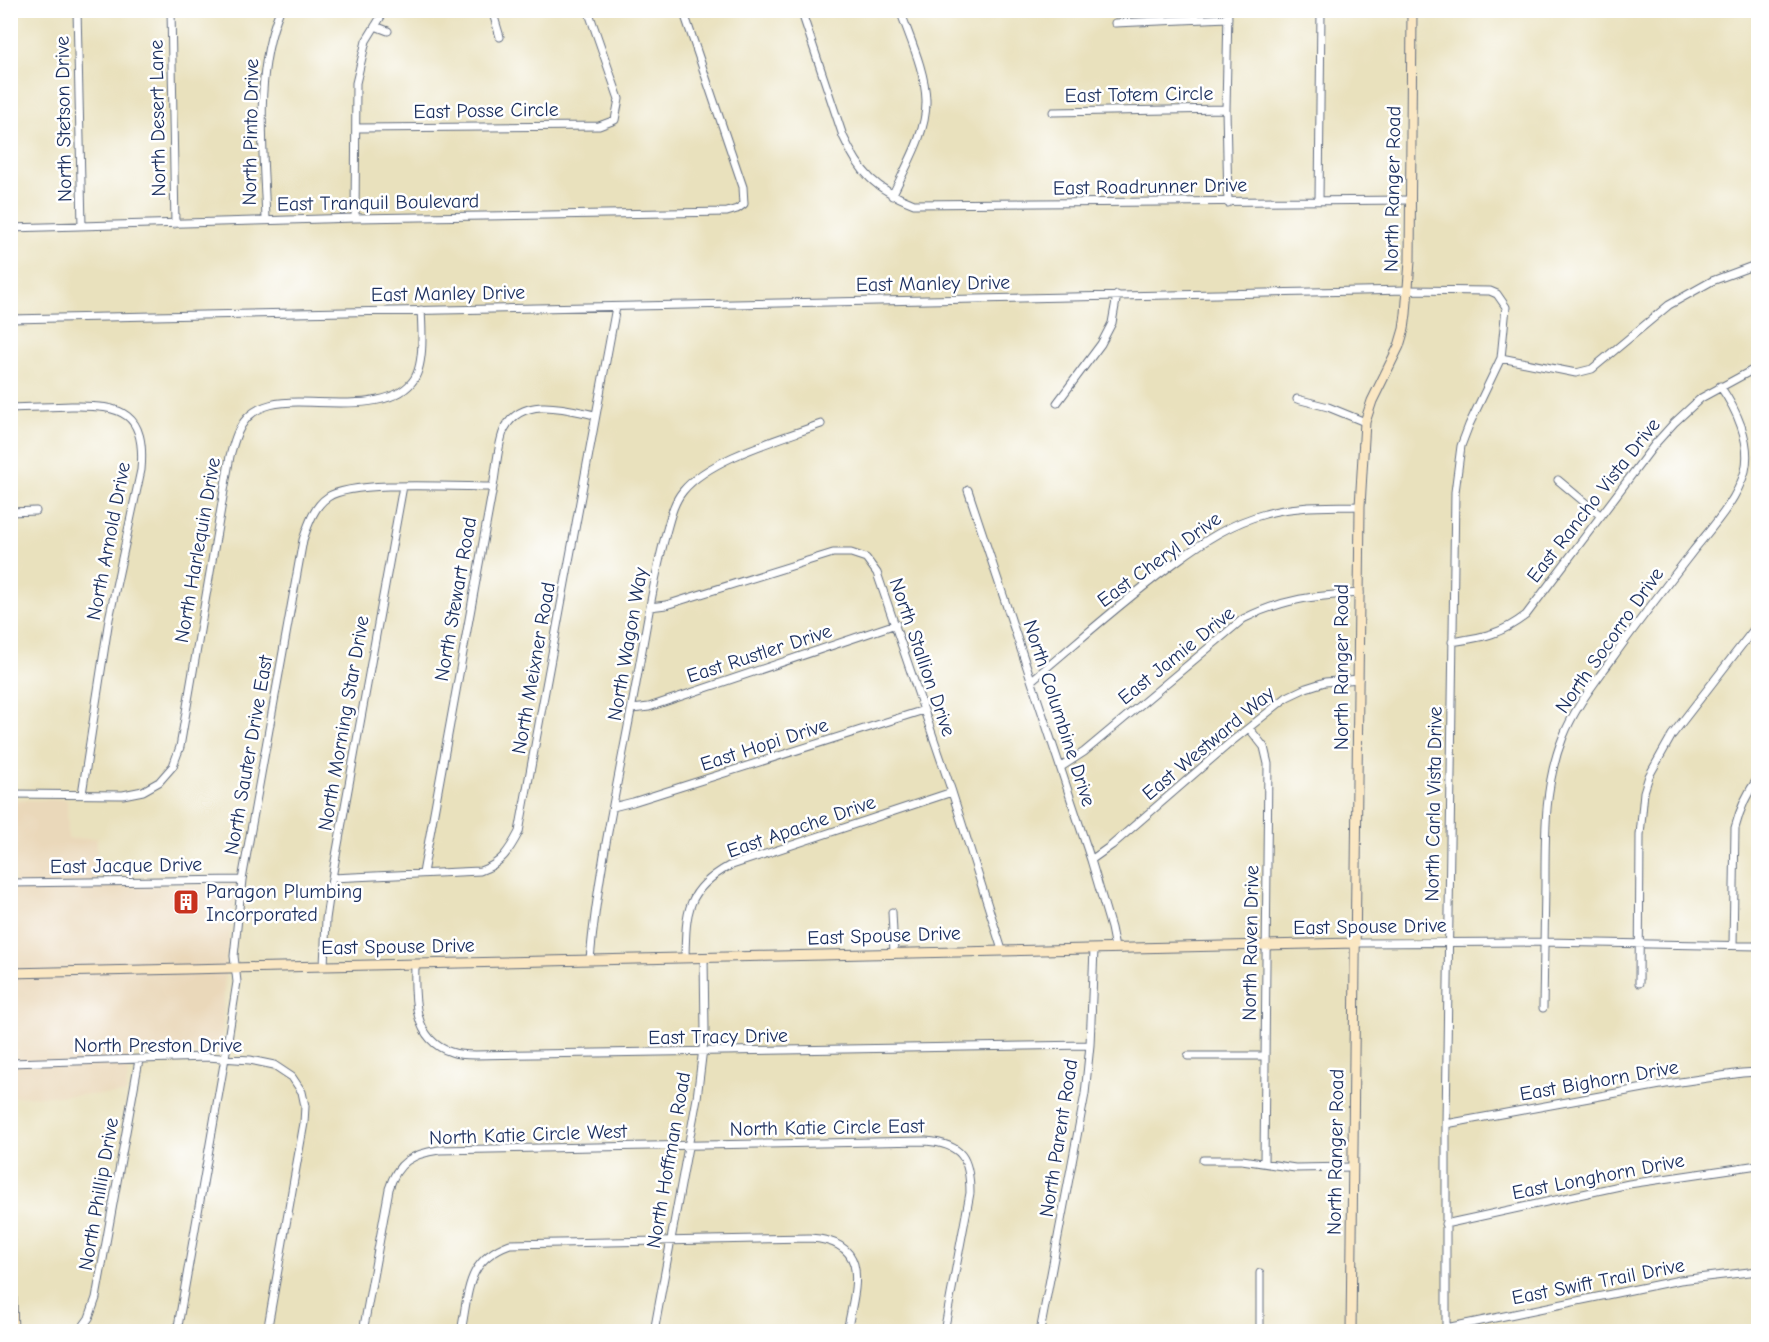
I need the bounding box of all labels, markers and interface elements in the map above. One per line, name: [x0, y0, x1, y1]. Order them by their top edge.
street label: North Stetson Drive: [51, 36, 76, 202]
street label: North Desert Lane: [145, 39, 170, 197]
street label: North Pinto Drive: [238, 58, 263, 206]
street label: East Totem Circle: [1064, 82, 1214, 107]
street label: East Posse Circle: [413, 98, 559, 123]
street label: North Ranger Road: [1380, 106, 1405, 272]
street label: East Roadrunner Drive: [1053, 173, 1247, 200]
street label: East Tranquil Boulevard: [277, 189, 479, 216]
street label: East Manley Drive: [856, 271, 1010, 296]
street label: East Manley Drive: [371, 281, 525, 306]
street label: East Rancho Vista Drive: [1522, 413, 1665, 587]
street label: North Harlequin Drive: [170, 456, 225, 645]
street label: North Arnold Drive: [82, 460, 135, 622]
street label: East Cheryl Drive: [1093, 507, 1226, 612]
street label: North Stewart Road: [430, 515, 481, 683]
street label: North Socorro Drive: [1551, 563, 1668, 718]
street label: North Wagon Way: [603, 566, 652, 723]
street label: North Stallion Drive: [885, 575, 960, 739]
street label: North Meixner Road: [507, 580, 560, 756]
street label: North Ranger Road: [1330, 584, 1353, 750]
street label: East Jamie Drive: [1113, 601, 1239, 709]
street label: North Morning Star Drive: [313, 614, 374, 833]
street label: North Columbine Drive: [1018, 617, 1101, 809]
street label: East Rustler Drive: [684, 619, 835, 688]
street label: North Sauter Drive East: [220, 652, 278, 857]
street label: East Westward Way: [1138, 682, 1279, 805]
street label: North Carla Vista Drive: [1420, 706, 1447, 902]
street label: East Hopi Drive: [697, 713, 831, 776]
street label: East Apache Drive: [724, 790, 879, 863]
street label: East Jacque Drive: [50, 853, 202, 878]
street label: North Raven Drive: [1238, 865, 1263, 1021]
place label: Paragon Plumbing Incorporated: [206, 880, 363, 926]
building icon: Paragon Plumbing Incorporated: [171, 887, 201, 917]
street label: East Spouse Drive: [1293, 914, 1447, 939]
street label: East Spouse Drive: [807, 921, 961, 950]
street label: East Spouse Drive: [321, 934, 475, 959]
street label: East Tracy Drive: [648, 1024, 788, 1049]
street label: North Preston Drive: [74, 1034, 242, 1057]
street label: East Bighorn Drive: [1518, 1055, 1680, 1106]
street label: North Parent Road: [1035, 1057, 1082, 1219]
street label: North Ranger Road: [1323, 1069, 1348, 1235]
street label: North Hoffman Road: [642, 1070, 695, 1250]
street label: North Katie Circle East: [730, 1114, 926, 1141]
street label: North Phillip Drive: [74, 1116, 123, 1272]
street label: North Katie Circle West: [429, 1120, 629, 1149]
street label: East Longhorn Drive: [1510, 1149, 1686, 1204]
street label: East Swift Trail Drive: [1510, 1253, 1686, 1310]

